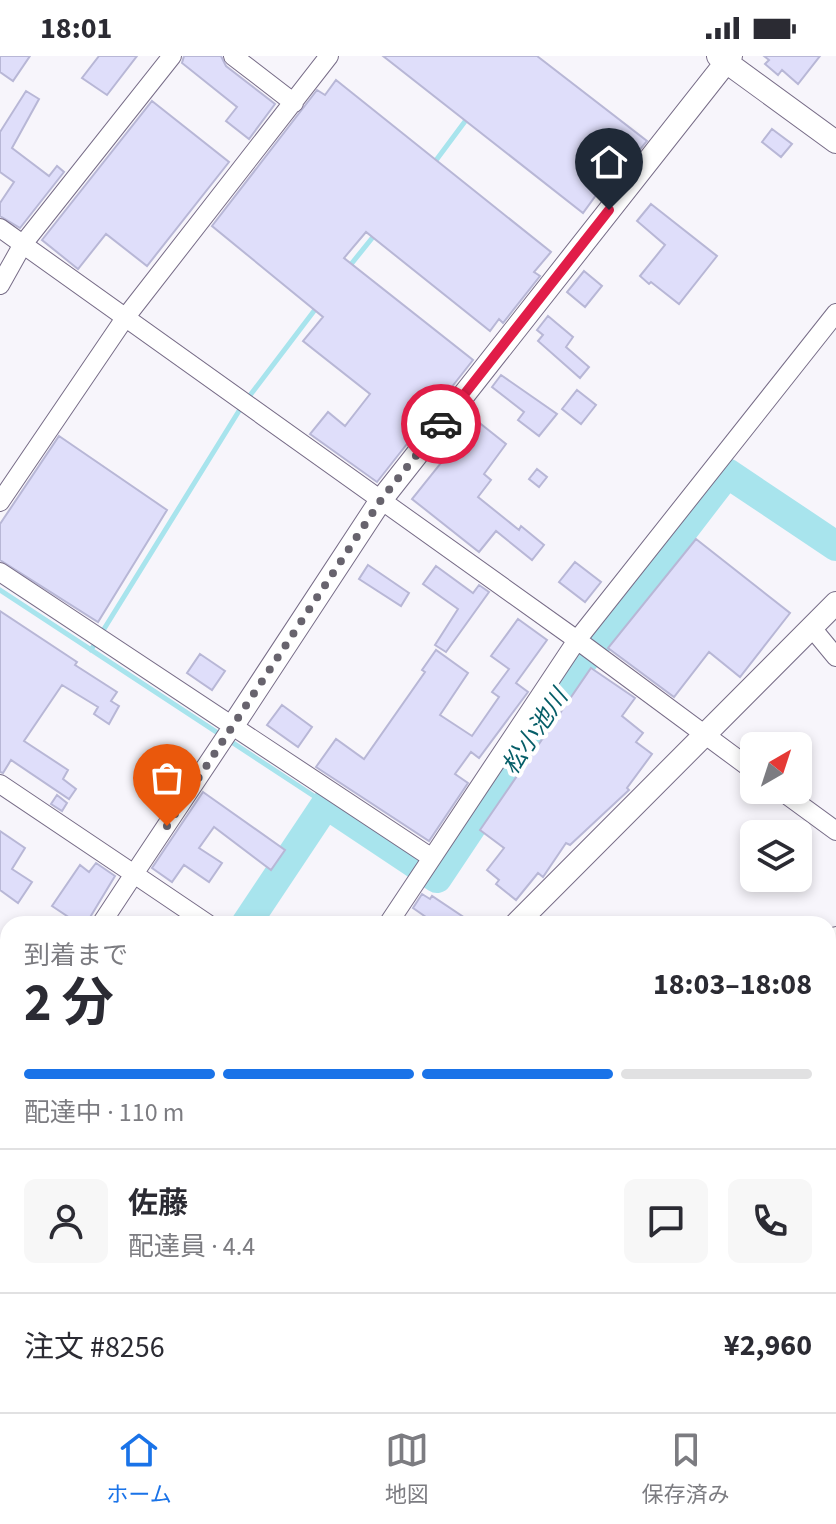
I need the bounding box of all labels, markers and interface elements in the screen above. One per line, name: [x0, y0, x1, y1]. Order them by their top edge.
text: 18:01: [40, 7, 112, 50]
pin: [575, 128, 643, 210]
icon: home: [587, 140, 631, 184]
courier: [401, 384, 481, 464]
icon: car: [419, 402, 463, 446]
water label: 松小池川: [494, 680, 578, 782]
north arrow: [740, 732, 812, 804]
map controls: [740, 732, 812, 892]
pin: [133, 744, 201, 826]
icon: bag: [145, 756, 189, 800]
button: layers: [740, 820, 812, 892]
text: 到着まで: [24, 937, 128, 974]
text: 18:03–18:08: [653, 963, 812, 1006]
text: 2 分: [24, 967, 114, 1041]
text: 配達中 · 110 m: [24, 1094, 184, 1131]
button: person: [24, 1179, 108, 1263]
button: chat: [624, 1179, 708, 1263]
button: phone: [728, 1179, 812, 1263]
text: 佐藤: [128, 1182, 188, 1225]
text: 配達員 · 4.4: [128, 1228, 255, 1265]
text: ¥2,960: [724, 1324, 812, 1367]
text: 注文 #8256: [24, 1326, 165, 1369]
tab: ホーム: [106, 1428, 172, 1511]
tab: 地図: [385, 1428, 429, 1511]
tab: 保存済み: [642, 1428, 730, 1511]

